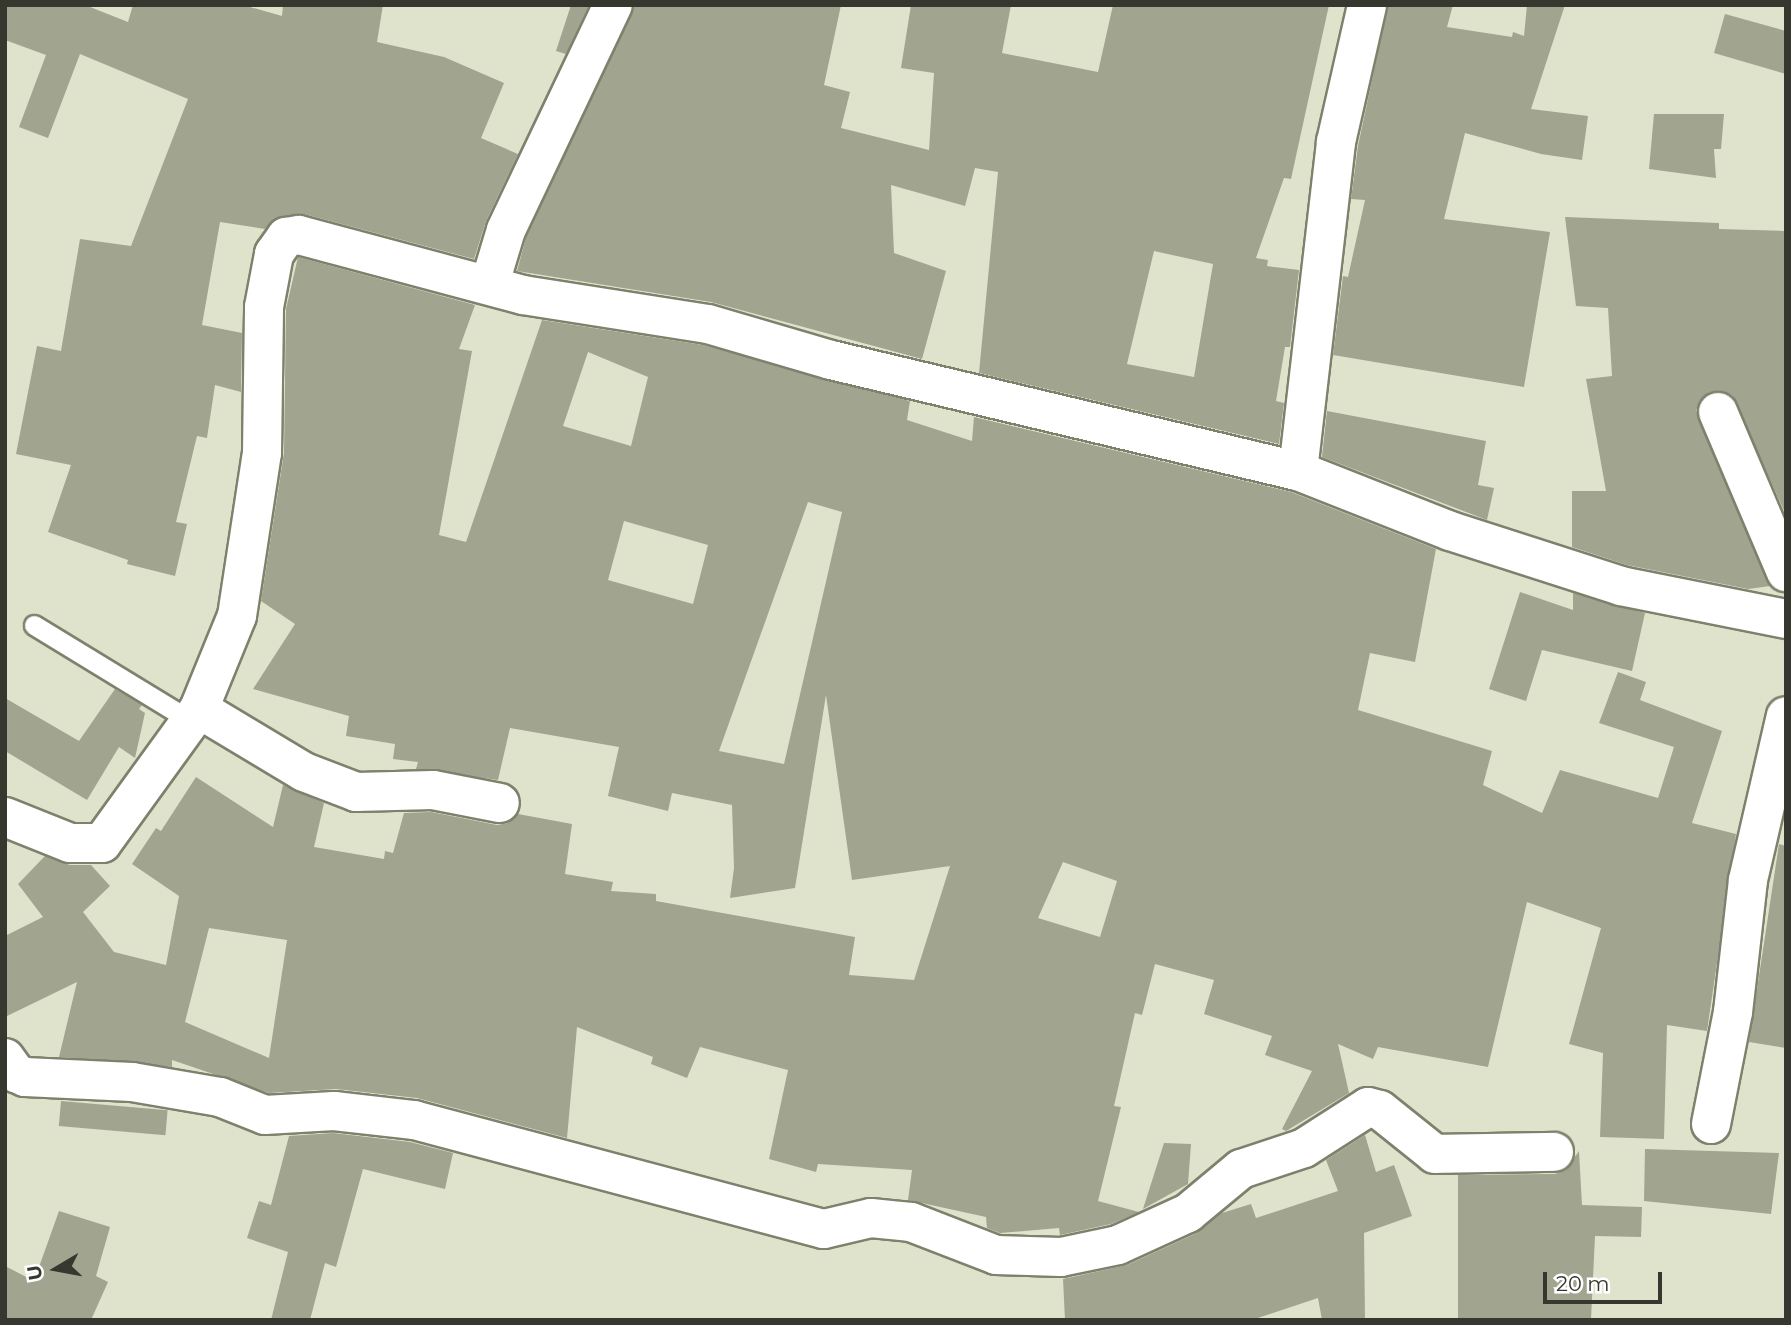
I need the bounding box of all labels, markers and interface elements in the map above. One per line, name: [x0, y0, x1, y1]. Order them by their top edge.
north arrow: [21, 1234, 91, 1304]
scale bar: [1546, 1258, 1665, 1302]
text: U: [22, 1263, 47, 1282]
text: 20 m: [1556, 1271, 1610, 1296]

